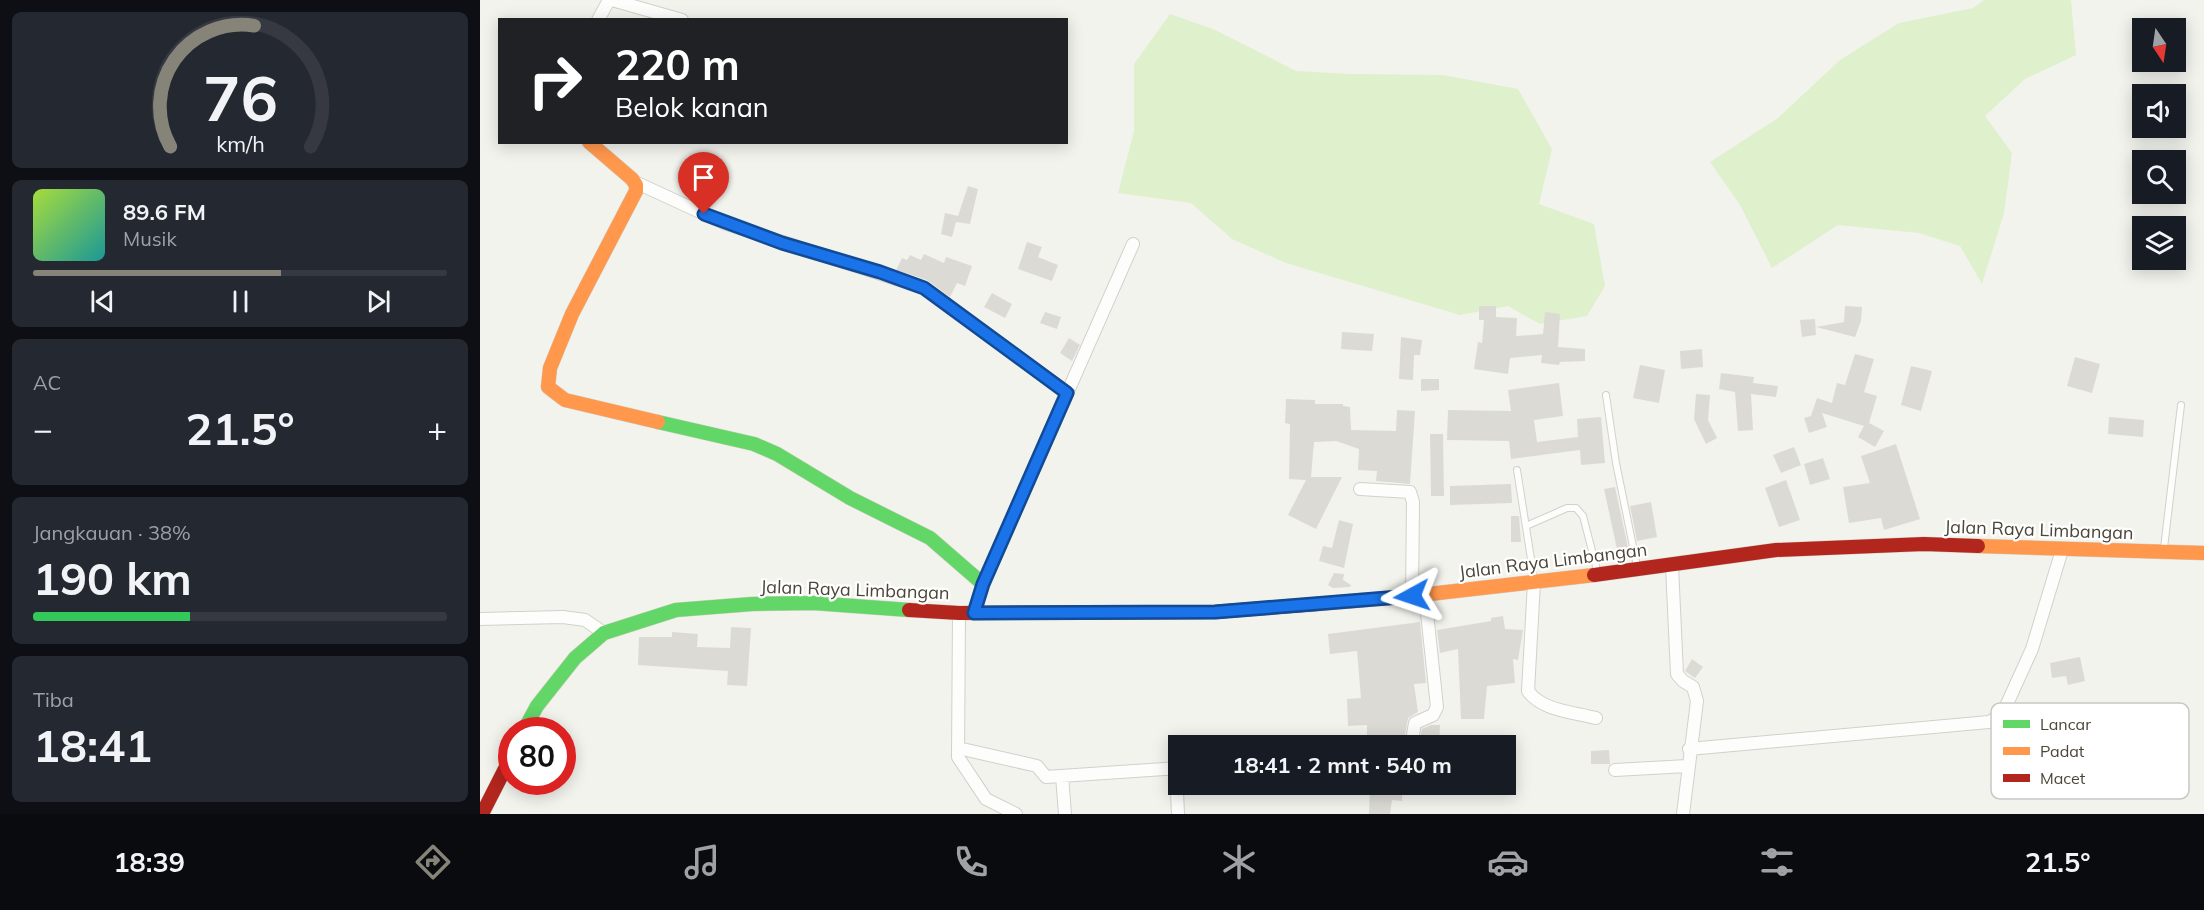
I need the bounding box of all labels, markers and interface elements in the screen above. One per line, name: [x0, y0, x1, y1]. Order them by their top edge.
north arrow: [2132, 18, 2186, 72]
map controls: [2132, 18, 2186, 270]
text: 220 m: [615, 38, 740, 91]
icon: right: [516, 42, 594, 120]
text: 76: [203, 58, 277, 137]
button: sound: [2132, 84, 2186, 138]
text: Belok kanan: [615, 90, 769, 124]
text: km/h: [216, 130, 264, 157]
button: search: [2132, 150, 2186, 204]
pin: [678, 152, 729, 214]
icon: arrive: [687, 161, 720, 194]
text: 89.6 FM: [123, 198, 206, 226]
button: layers: [2132, 216, 2186, 270]
text: Musik: [123, 226, 177, 251]
icon: previous: [86, 285, 119, 318]
icon: pause: [224, 285, 257, 318]
icon: next: [362, 285, 395, 318]
text: AC: [33, 370, 61, 395]
text: 21.5°: [185, 400, 295, 456]
text: −: [33, 408, 53, 449]
text: +: [427, 408, 447, 449]
street label: Jalan Raya Limbangan: [1944, 515, 2134, 544]
text: Jangkauan · 38%: [33, 520, 191, 545]
street label: Jalan Raya Limbangan: [1458, 538, 1648, 583]
text: 190 km: [33, 550, 192, 606]
position arrow: [1380, 564, 1444, 628]
street label: Jalan Raya Limbangan: [760, 575, 950, 604]
text: Tiba: [33, 687, 74, 712]
legend: [1991, 703, 2189, 799]
text: Lancar: [2040, 714, 2091, 734]
text: 18:41: [33, 717, 152, 773]
speed limit sign: 80: [498, 717, 576, 795]
text: Padat: [2040, 741, 2085, 761]
text: 18:41 · 2 mnt · 540 m: [1232, 751, 1452, 779]
text: Macet: [2040, 768, 2086, 788]
icon: directions: [412, 841, 454, 883]
icon: music: [681, 841, 723, 883]
icon: phone: [950, 841, 992, 883]
icon: climate: [1218, 841, 1260, 883]
icon: car: [1487, 841, 1529, 883]
icon: filters: [1756, 841, 1798, 883]
text: 18:39: [113, 845, 185, 879]
text: 21.5°: [2025, 845, 2090, 879]

